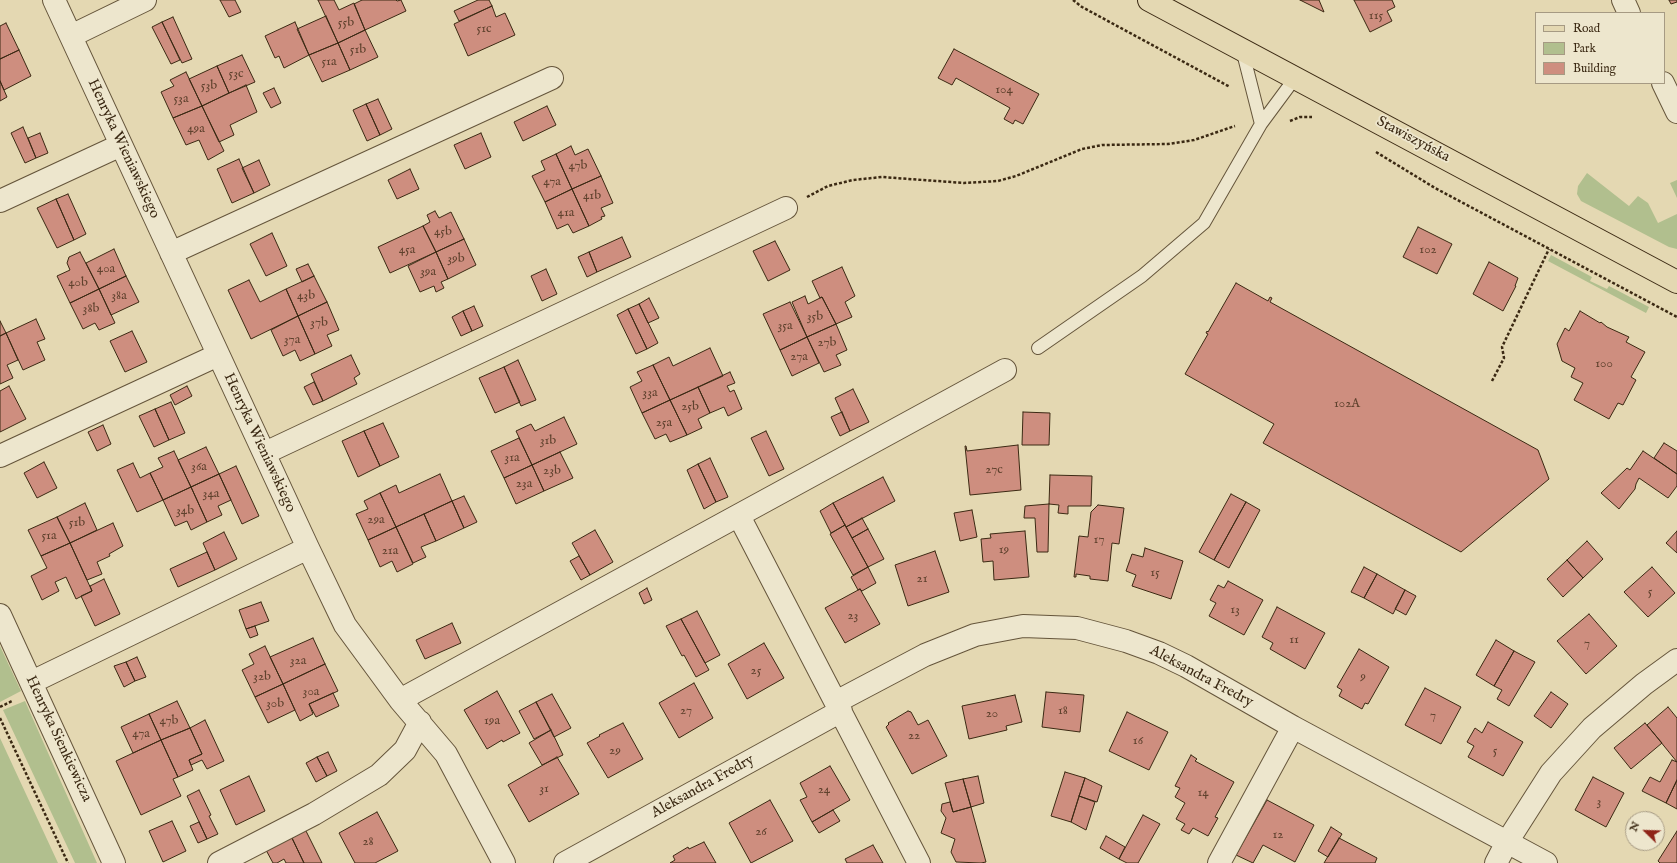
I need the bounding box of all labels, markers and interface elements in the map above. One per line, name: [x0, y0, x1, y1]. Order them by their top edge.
house number: 115: [1369, 8, 1383, 24]
legend: [1535, 12, 1665, 84]
house number: 55b: [338, 15, 354, 31]
house number: 51c: [476, 21, 492, 37]
text: Road: [1573, 21, 1600, 36]
text: Park: [1573, 41, 1596, 56]
house number: 51b: [350, 42, 366, 58]
house number: 51a: [321, 54, 337, 70]
text: Building: [1573, 61, 1616, 76]
house number: 53c: [228, 66, 244, 82]
street label: Henryka Wieniawskiego: [83, 77, 163, 221]
house number: 53b: [201, 78, 217, 94]
house number: 104: [995, 82, 1013, 98]
house number: 53a: [173, 91, 189, 107]
street label: Stawiszyńska: [1373, 113, 1453, 167]
house number: 49a: [187, 121, 205, 137]
house number: 47b: [568, 158, 588, 174]
house number: 47a: [543, 174, 561, 190]
house number: 41b: [583, 188, 601, 204]
house number: 41a: [558, 205, 574, 221]
house number: 45b: [434, 224, 452, 240]
house number: 45a: [399, 242, 415, 258]
house number: 102: [1419, 242, 1437, 258]
house number: 39b: [447, 251, 465, 267]
house number: 40a: [97, 261, 115, 277]
house number: 39a: [420, 264, 436, 280]
house number: 40b: [68, 275, 88, 291]
house number: 38a: [111, 288, 127, 304]
house number: 43b: [297, 288, 315, 304]
house number: 38b: [83, 301, 99, 317]
house number: 35b: [807, 309, 823, 325]
house number: 37b: [310, 315, 328, 331]
house number: 35a: [777, 318, 793, 334]
house number: 37a: [284, 332, 300, 348]
house number: 27b: [818, 335, 836, 351]
house number: 27a: [790, 349, 808, 365]
house number: 100: [1595, 356, 1613, 372]
street label: Henryka Wieniawskiego: [219, 371, 299, 515]
house number: 33a: [642, 385, 658, 401]
house number: 102A: [1334, 396, 1360, 412]
house number: 25b: [681, 399, 699, 415]
house number: 25a: [656, 415, 672, 431]
house number: 31b: [540, 433, 556, 449]
house number: 31a: [504, 450, 520, 466]
house number: 36a: [191, 459, 207, 475]
house number: 27c: [985, 462, 1003, 478]
house number: 23b: [543, 463, 561, 479]
house number: 23a: [516, 476, 532, 492]
house number: 34a: [203, 486, 219, 502]
house number: 34b: [176, 503, 194, 519]
house number: 29a: [367, 512, 385, 528]
house number: 51b: [69, 515, 85, 531]
house number: 51a: [41, 528, 57, 544]
house number: 17: [1094, 532, 1104, 548]
house number: 19: [999, 542, 1009, 558]
house number: 21a: [382, 543, 398, 559]
house number: 15: [1150, 565, 1160, 581]
house number: 21: [917, 571, 927, 587]
house number: 5: [1648, 584, 1652, 600]
house number: 13: [1230, 602, 1240, 618]
house number: 23: [848, 608, 858, 624]
house number: 11: [1289, 632, 1299, 648]
house number: 7: [1584, 636, 1590, 652]
street label: Aleksandra Fredry: [1146, 642, 1256, 712]
house number: 32a: [290, 653, 306, 669]
house number: 25: [751, 663, 761, 679]
house number: 32b: [253, 669, 271, 685]
house number: 9: [1360, 669, 1366, 685]
street label: Henryka Sienkiewicza: [21, 673, 95, 805]
house number: 30a: [303, 684, 319, 700]
house number: 30b: [266, 696, 284, 712]
house number: 27: [680, 703, 692, 719]
house number: 18: [1058, 703, 1068, 719]
house number: 20: [986, 706, 998, 722]
house number: 7: [1430, 708, 1436, 724]
house number: 47b: [159, 713, 179, 729]
house number: 19a: [484, 713, 500, 729]
house number: 47a: [132, 726, 150, 742]
house number: 22: [908, 728, 920, 744]
house number: 16: [1133, 733, 1143, 749]
house number: 29: [609, 743, 621, 759]
house number: 5: [1493, 743, 1497, 759]
street label: Aleksandra Fredry: [648, 751, 758, 823]
house number: 31: [539, 781, 549, 797]
house number: 24: [818, 782, 830, 798]
house number: 14: [1197, 785, 1209, 801]
house number: 3: [1597, 794, 1601, 810]
north arrow: [1625, 811, 1665, 851]
text: N: [1627, 820, 1643, 834]
house number: 26: [755, 824, 767, 840]
house number: 12: [1273, 827, 1283, 843]
house number: 28: [362, 834, 374, 850]

